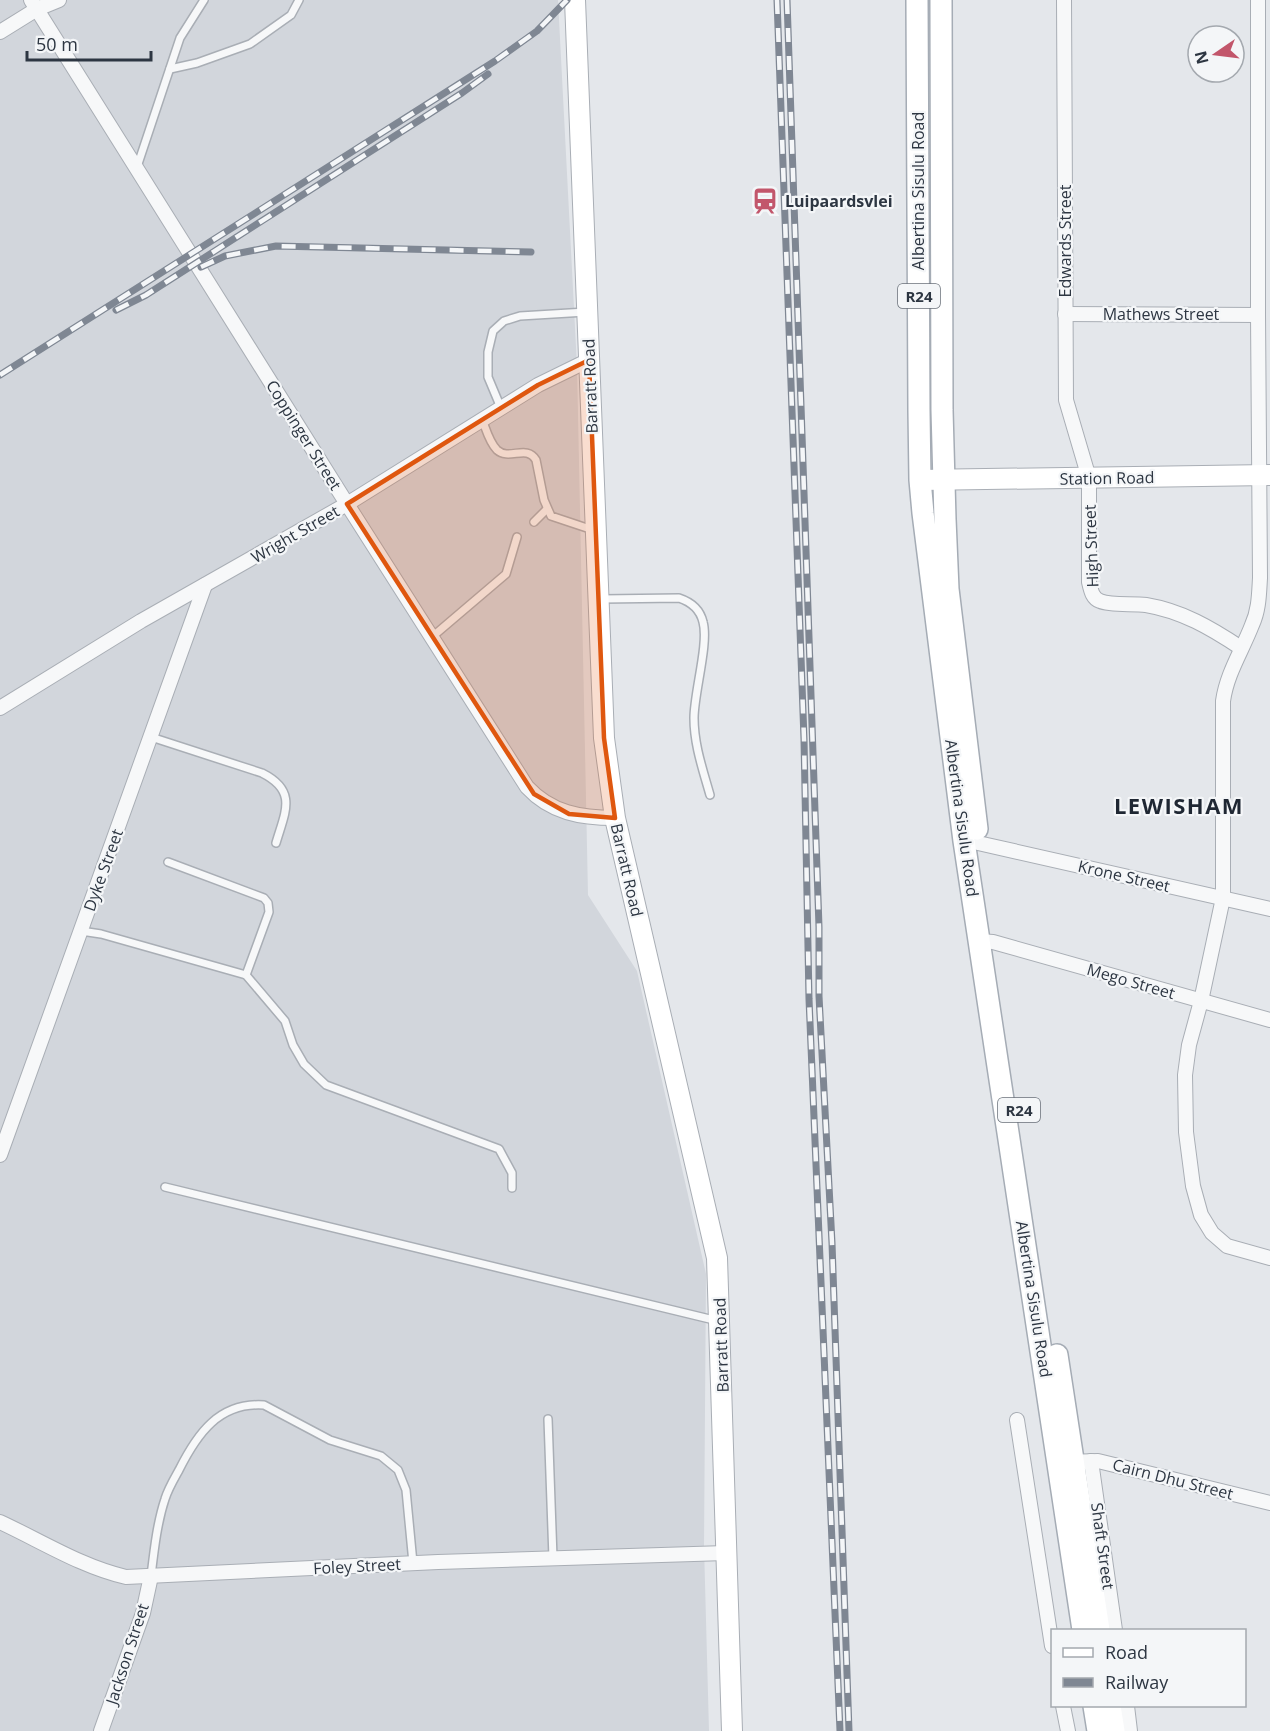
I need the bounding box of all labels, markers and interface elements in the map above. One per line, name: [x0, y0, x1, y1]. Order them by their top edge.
scale bar: [27, 24, 152, 62]
north arrow: [1186, 24, 1246, 84]
text: 50 m: [36, 32, 78, 56]
text: N: [1189, 49, 1214, 67]
street label: Albertina Sisulu Road: [907, 112, 929, 270]
street label: Edwards Street: [1054, 184, 1076, 297]
station icon: Luipaardsvlei: [750, 186, 780, 216]
place label: Luipaardsvlei: [785, 190, 893, 212]
road number: R24: [898, 284, 940, 308]
street label: Mathews Street: [1103, 303, 1220, 325]
street label: Barratt Road: [577, 338, 603, 434]
street label: Coppinger Street: [261, 376, 347, 495]
street label: Station Road: [1059, 466, 1155, 490]
street label: Wright Street: [247, 500, 343, 568]
street label: High Street: [1079, 504, 1103, 588]
street label: Albertina Sisulu Road: [940, 738, 984, 898]
district label: LEWISHAM: [1114, 790, 1244, 820]
street label: Barratt Road: [606, 821, 648, 919]
street label: Dyke Street: [78, 826, 128, 914]
street label: Krone Street: [1076, 855, 1172, 897]
street label: Mego Street: [1084, 958, 1178, 1004]
road number: R24: [998, 1098, 1040, 1122]
street label: Albertina Sisulu Road: [1011, 1219, 1057, 1379]
street label: Barratt Road: [708, 1297, 734, 1393]
street label: Cairn Dhu Street: [1110, 1453, 1236, 1505]
street label: Shaft Street: [1086, 1501, 1120, 1591]
street label: Foley Street: [313, 1553, 402, 1579]
street label: Jackson Street: [100, 1600, 154, 1709]
legend: [1051, 1629, 1246, 1707]
text: Road: [1105, 1640, 1148, 1664]
text: Railway: [1105, 1670, 1169, 1694]

